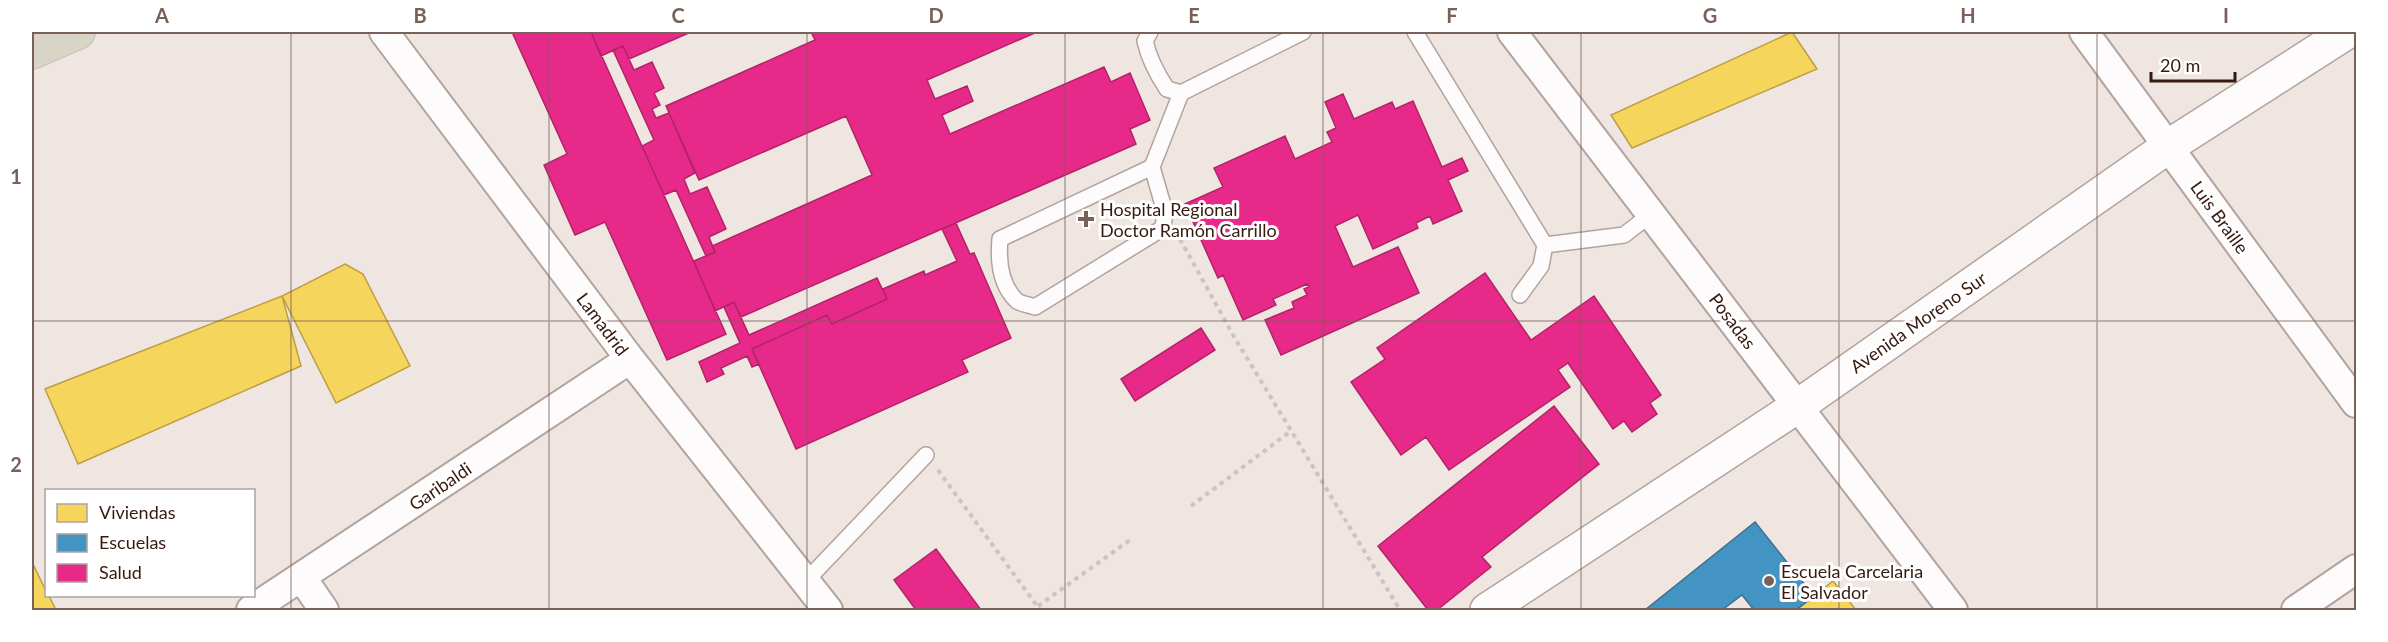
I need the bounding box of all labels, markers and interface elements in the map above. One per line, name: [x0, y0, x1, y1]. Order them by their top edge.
text: A: [154, 3, 169, 27]
text: B: [413, 3, 427, 27]
text: C: [671, 3, 685, 27]
text: D: [928, 3, 944, 27]
text: E: [1188, 3, 1200, 27]
text: F: [1446, 3, 1458, 27]
text: G: [1703, 3, 1717, 27]
text: H: [1960, 3, 1976, 27]
text: I: [2223, 3, 2229, 27]
scale bar: [2151, 45, 2235, 83]
text: 20 m: [2160, 54, 2200, 76]
text: 1: [10, 164, 22, 188]
street label: Luis Braille: [2186, 176, 2254, 258]
place label: Hospital Regional Doctor Ramón Carrillo: [1100, 198, 1277, 241]
marker: Hospital Regional Doctor Ramón Carrillo: [1077, 210, 1095, 228]
street label: Avenida Moreno Sur: [1846, 266, 1991, 377]
street label: Lamadrid: [572, 288, 634, 360]
street label: Posadas: [1705, 289, 1761, 353]
text: 2: [10, 452, 22, 476]
street label: Garibaldi: [405, 457, 475, 515]
legend: [45, 489, 255, 597]
text: Viviendas: [99, 501, 176, 523]
text: Escuelas: [99, 531, 166, 553]
place label: Escuela Carcelaria El Salvador: [1781, 560, 1923, 603]
text: Salud: [99, 561, 142, 583]
marker: Escuela Carcelaria El Salvador: [1762, 574, 1776, 588]

